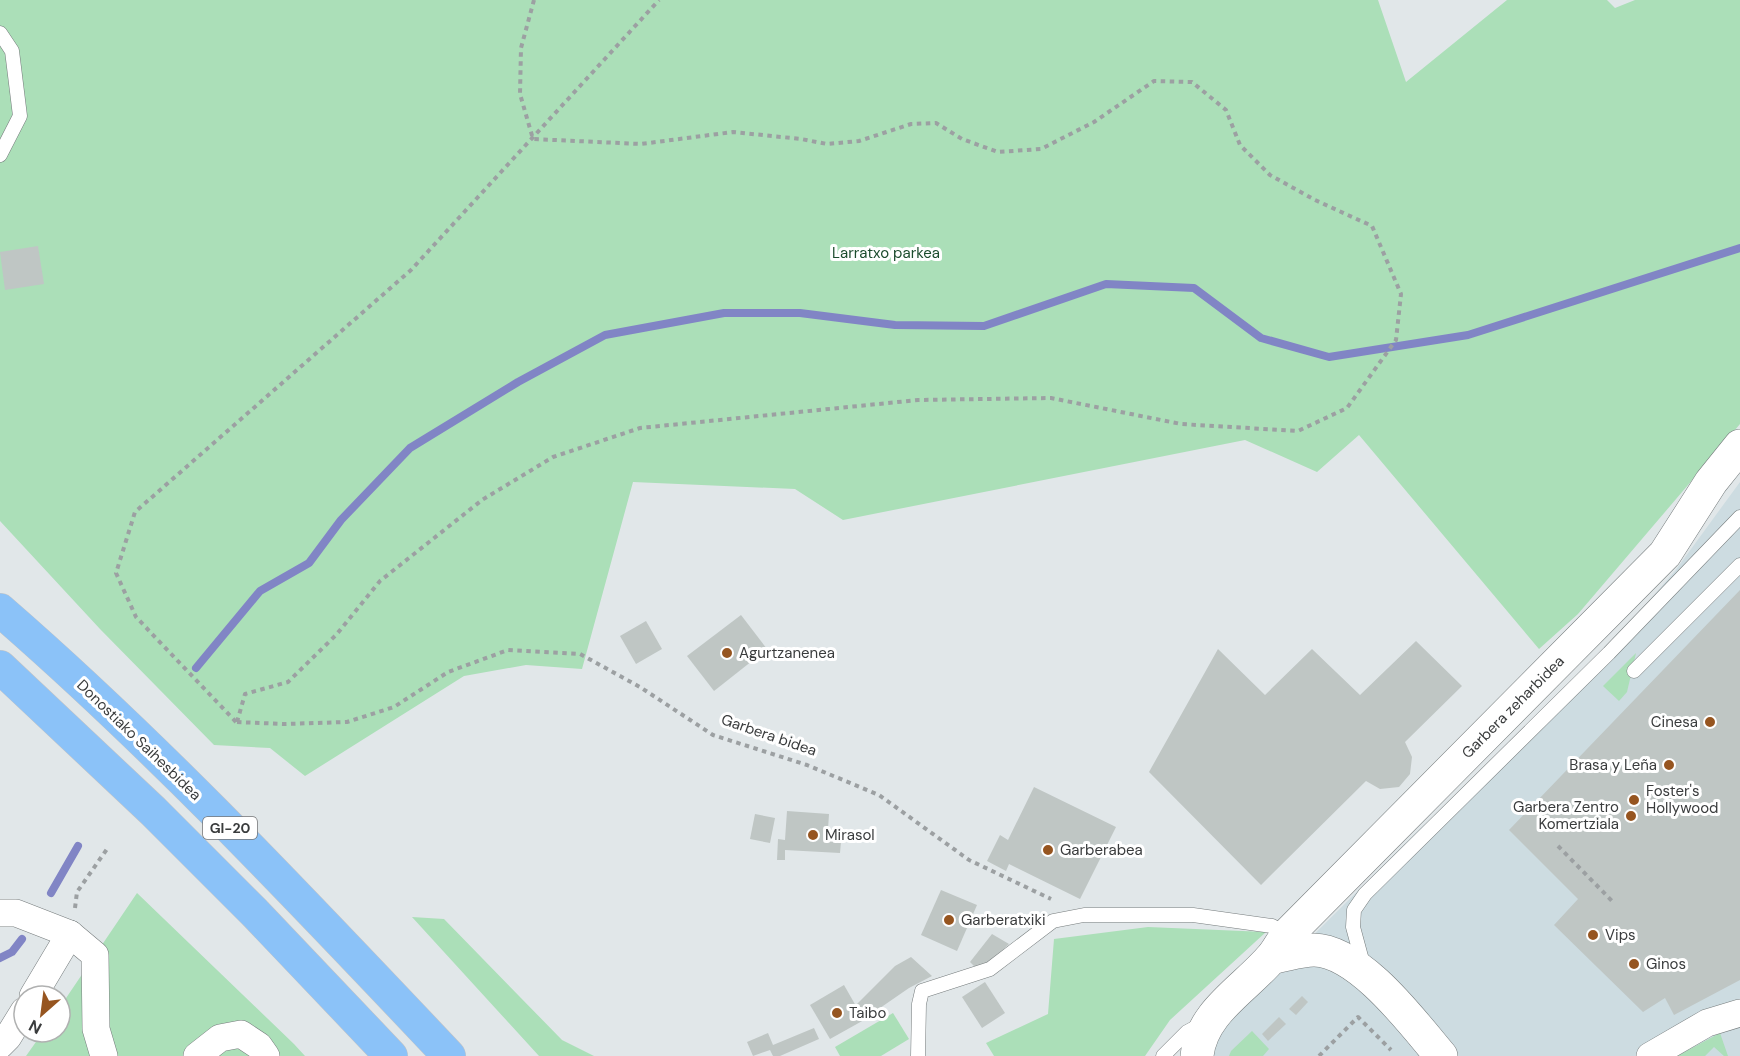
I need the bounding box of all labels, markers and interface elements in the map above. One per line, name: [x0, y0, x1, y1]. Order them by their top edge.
park label: Larratxo parkea: [832, 243, 940, 263]
place label: Agurtzanenea: [739, 643, 835, 663]
marker: Agurtzanenea: [720, 646, 734, 660]
street label: Garbera zeharbidea: [1457, 651, 1569, 763]
street label: Donostiako Saihesbidea: [72, 675, 206, 805]
street label: Garbera bidea: [719, 709, 819, 761]
place label: Cinesa: [1651, 712, 1698, 732]
marker: Cinesa: [1703, 715, 1717, 729]
place label: Brasa y Leña: [1569, 755, 1657, 775]
marker: Brasa y Leña: [1662, 758, 1676, 772]
place label: Foster's Hollywood: [1646, 781, 1719, 818]
marker: Foster's Hollywood: [1627, 793, 1641, 807]
place label: Garbera Zentro Komertziala: [1513, 797, 1619, 834]
marker: Garbera Zentro Komertziala: [1624, 809, 1638, 823]
road number: GI-20: [203, 817, 257, 839]
place label: Mirasol: [825, 825, 875, 845]
marker: Mirasol: [806, 828, 820, 842]
place label: Garberabea: [1060, 840, 1143, 860]
marker: Garberabea: [1041, 843, 1055, 857]
place label: Garberatxiki: [961, 910, 1046, 930]
marker: Garberatxiki: [942, 913, 956, 927]
place label: Vips: [1605, 925, 1636, 945]
marker: Vips: [1586, 928, 1600, 942]
place label: Ginos: [1646, 954, 1686, 974]
marker: Ginos: [1627, 957, 1641, 971]
north arrow: [12, 984, 72, 1044]
place label: Taibo: [849, 1003, 886, 1023]
marker: Taibo: [830, 1006, 844, 1020]
text: N: [25, 1015, 45, 1039]

